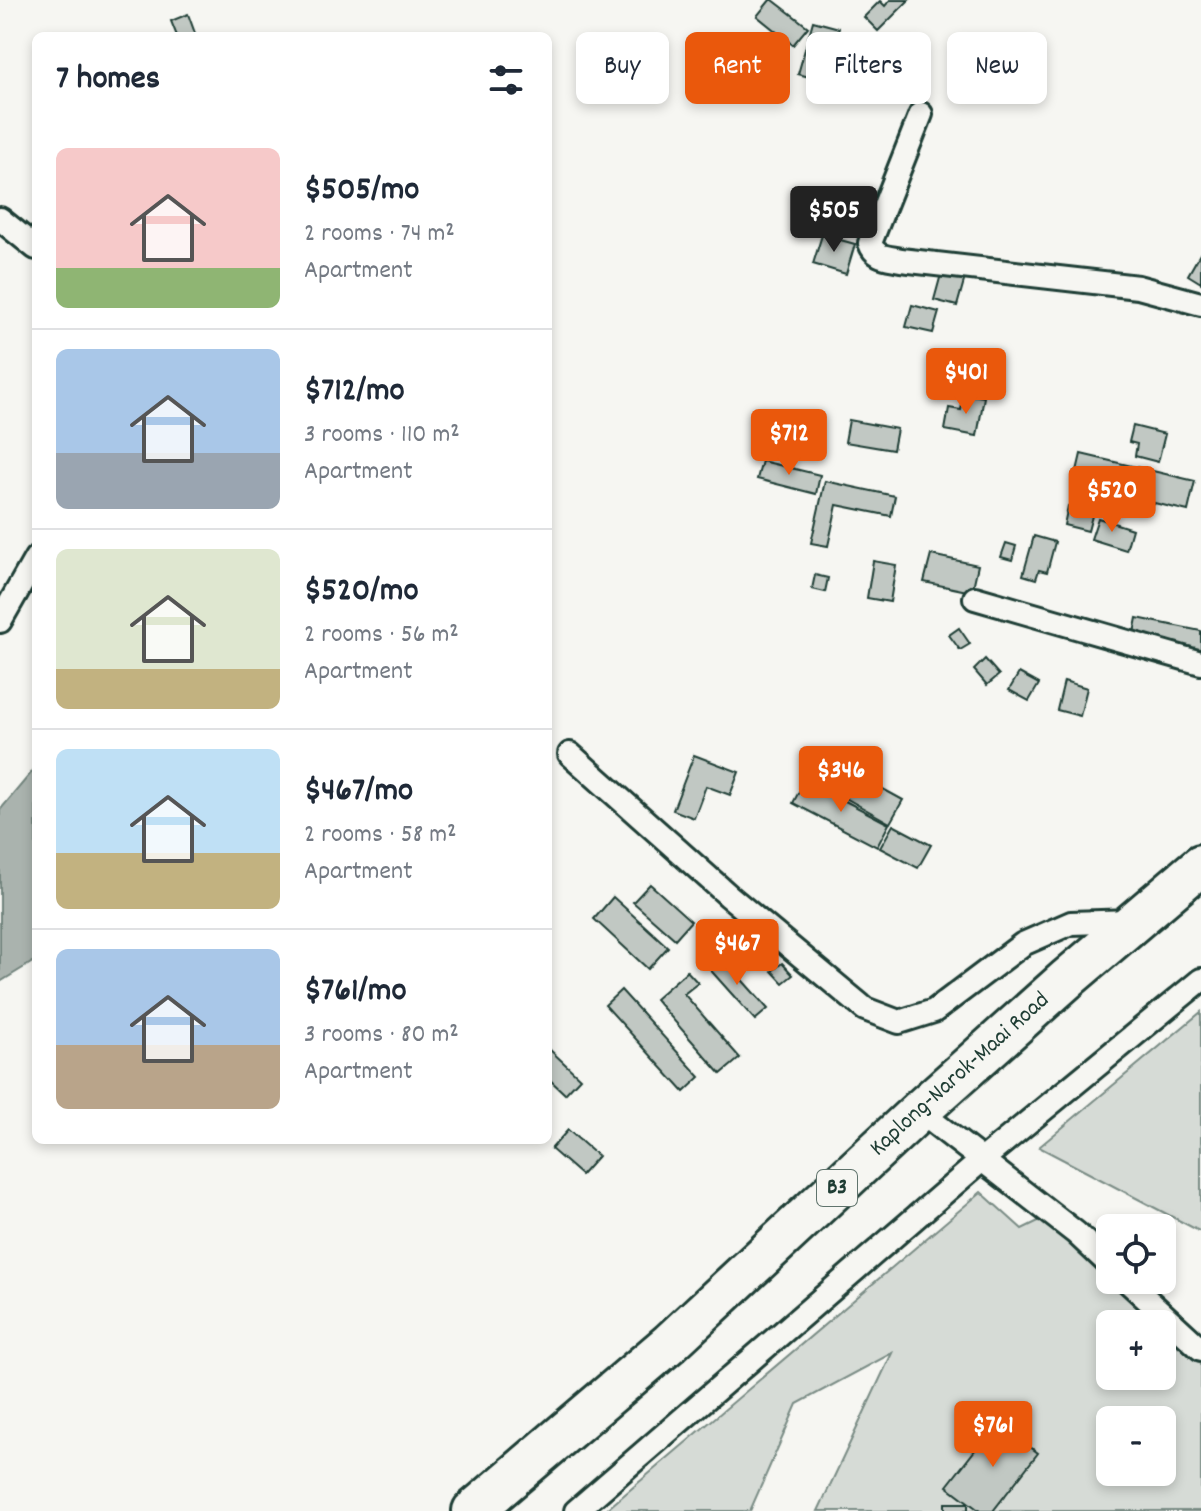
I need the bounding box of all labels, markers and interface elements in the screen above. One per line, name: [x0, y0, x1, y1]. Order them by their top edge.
chip: Buy: [576, 32, 669, 104]
chip: Rent: [685, 32, 790, 104]
chip: Filters: [806, 32, 931, 104]
chip: New: [947, 32, 1047, 104]
text: 7 homes: [56, 56, 160, 105]
icon: filters: [484, 58, 528, 102]
text: $505/mo: [304, 167, 419, 216]
icon: home: [120, 180, 216, 276]
pin: $505: [787, 186, 881, 254]
text: $505: [808, 193, 860, 230]
text: 2 rooms · 74 m²: [304, 216, 455, 253]
text: Apartment: [304, 253, 413, 290]
pin: $401: [919, 348, 1013, 416]
text: $401: [944, 355, 988, 392]
text: $712/mo: [304, 368, 405, 417]
icon: home: [120, 381, 216, 477]
pin: $712: [742, 409, 836, 477]
text: $712: [769, 416, 809, 453]
text: 3 rooms · 110 m²: [304, 417, 460, 454]
text: Apartment: [304, 454, 413, 491]
pin: $520: [1065, 466, 1159, 534]
text: $520: [1087, 473, 1137, 510]
text: $520/mo: [304, 568, 419, 617]
icon: home: [120, 581, 216, 677]
text: 2 rooms · 56 m²: [304, 617, 459, 654]
text: Apartment: [304, 654, 413, 691]
pin: $346: [794, 746, 888, 814]
text: $346: [817, 753, 865, 790]
text: $467/mo: [304, 768, 413, 817]
icon: home: [120, 781, 216, 877]
text: 2 rooms · 58 m²: [304, 817, 457, 854]
text: Apartment: [304, 854, 413, 891]
pin: $467: [690, 919, 784, 987]
text: $467: [714, 926, 760, 963]
text: $761/mo: [304, 968, 407, 1017]
icon: home: [120, 981, 216, 1077]
street label: Kaplong-Narok-Maai Road: [863, 985, 1058, 1165]
text: 3 rooms · 80 m²: [304, 1017, 459, 1054]
text: Apartment: [304, 1054, 413, 1091]
road number: B3: [817, 1170, 857, 1206]
map controls: [1096, 1214, 1176, 1486]
button: locate: [1096, 1214, 1176, 1294]
button: +: [1096, 1310, 1176, 1390]
pin: $761: [946, 1401, 1040, 1469]
button: −: [1096, 1406, 1176, 1486]
text: $761: [972, 1408, 1014, 1445]

